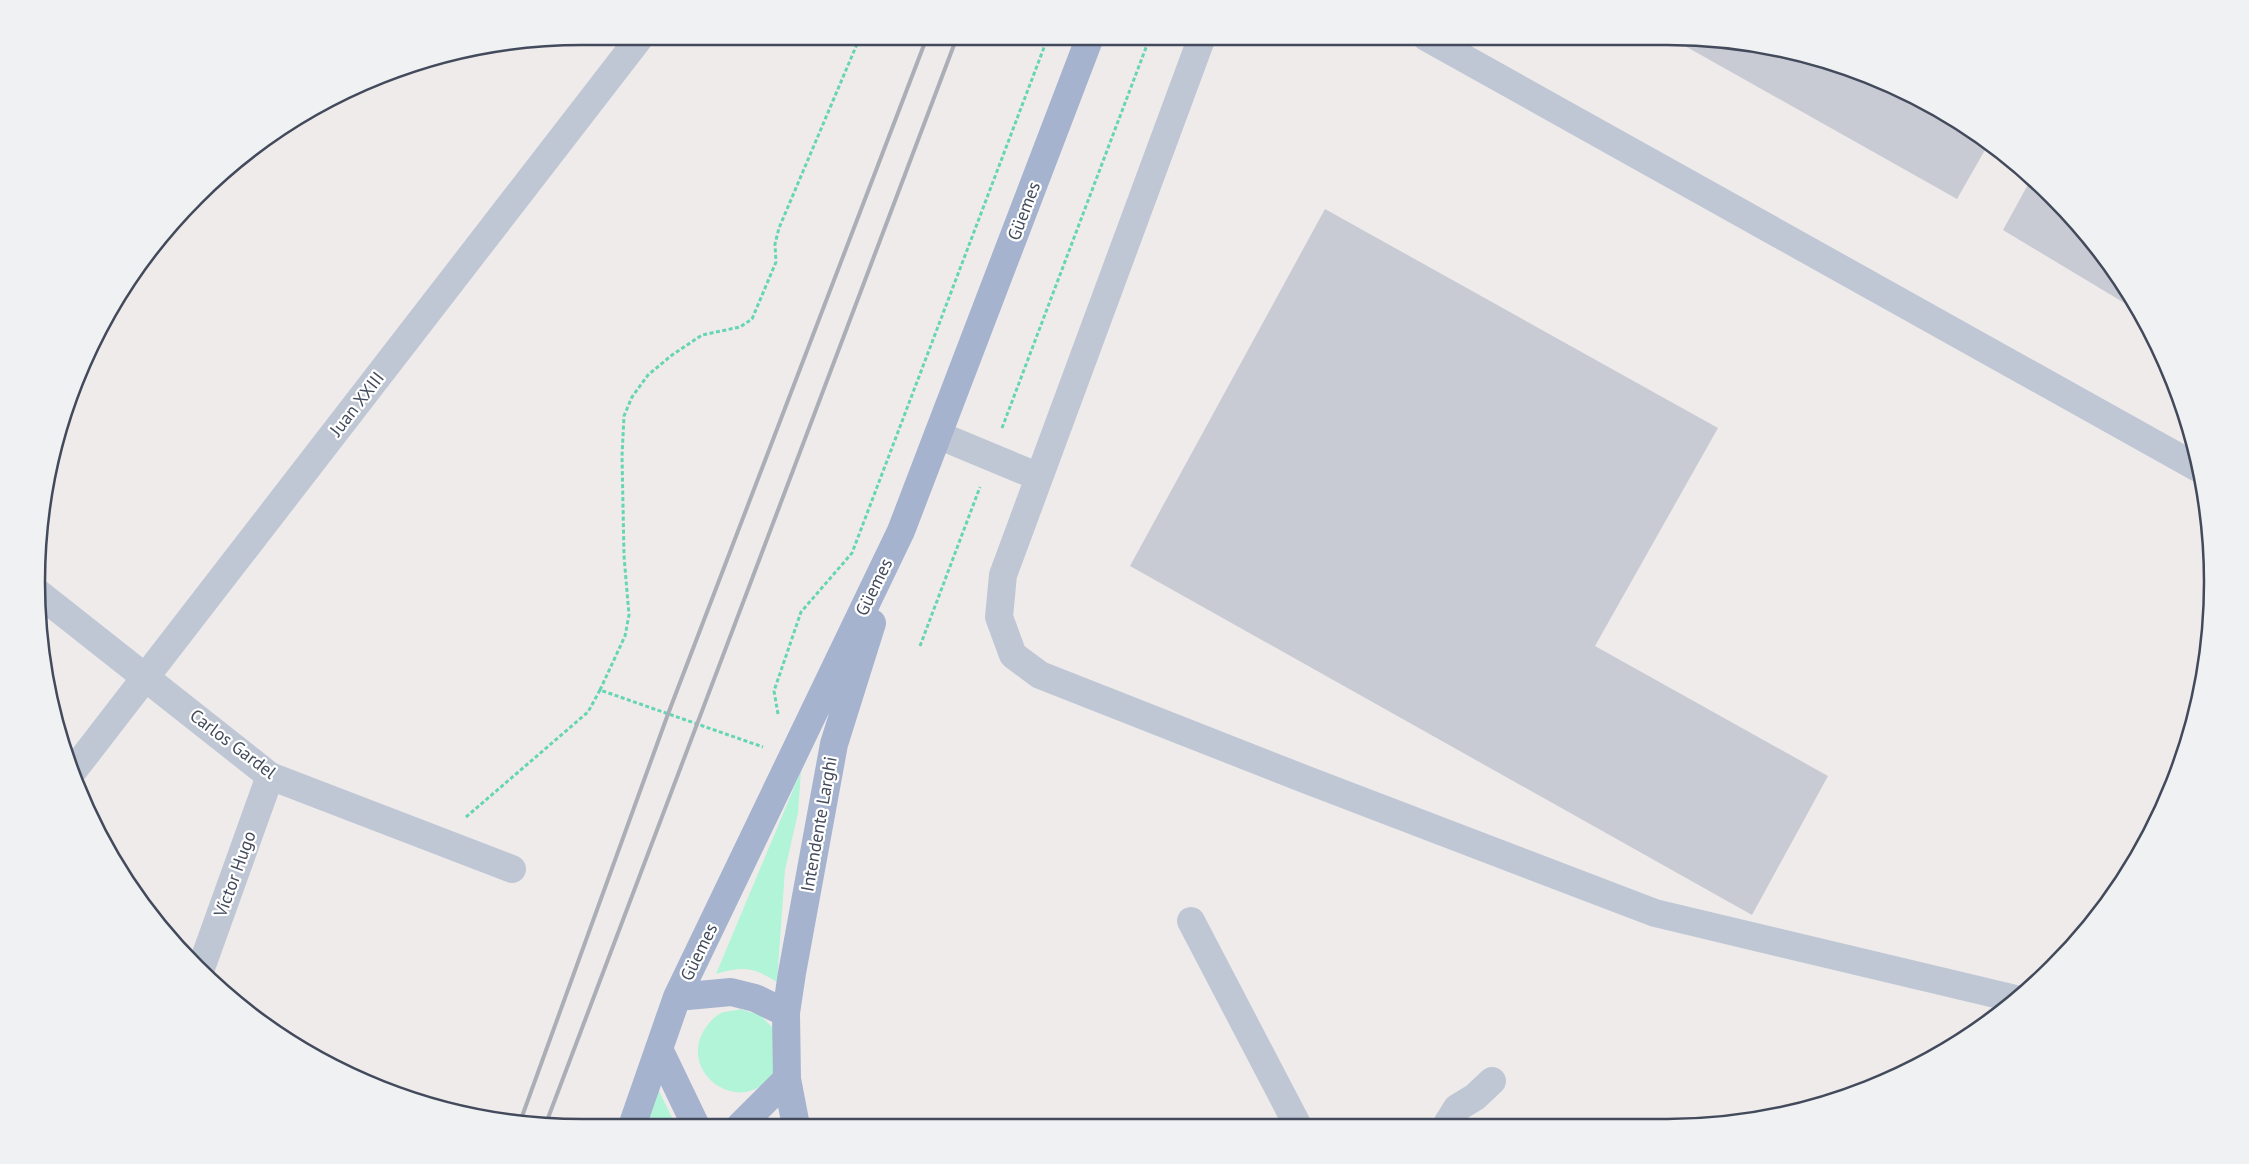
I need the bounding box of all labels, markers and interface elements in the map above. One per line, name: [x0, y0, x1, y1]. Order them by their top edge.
street label: Güemes: [1002, 178, 1045, 244]
street label: Juan XXIII: [324, 367, 389, 441]
street label: Güemes: [850, 554, 897, 619]
street label: Carlos Gardel: [185, 704, 282, 784]
street label: Intendente Larghi: [795, 755, 842, 893]
street label: Víctor Hugo: [208, 828, 261, 921]
street label: Güemes: [675, 919, 722, 984]

